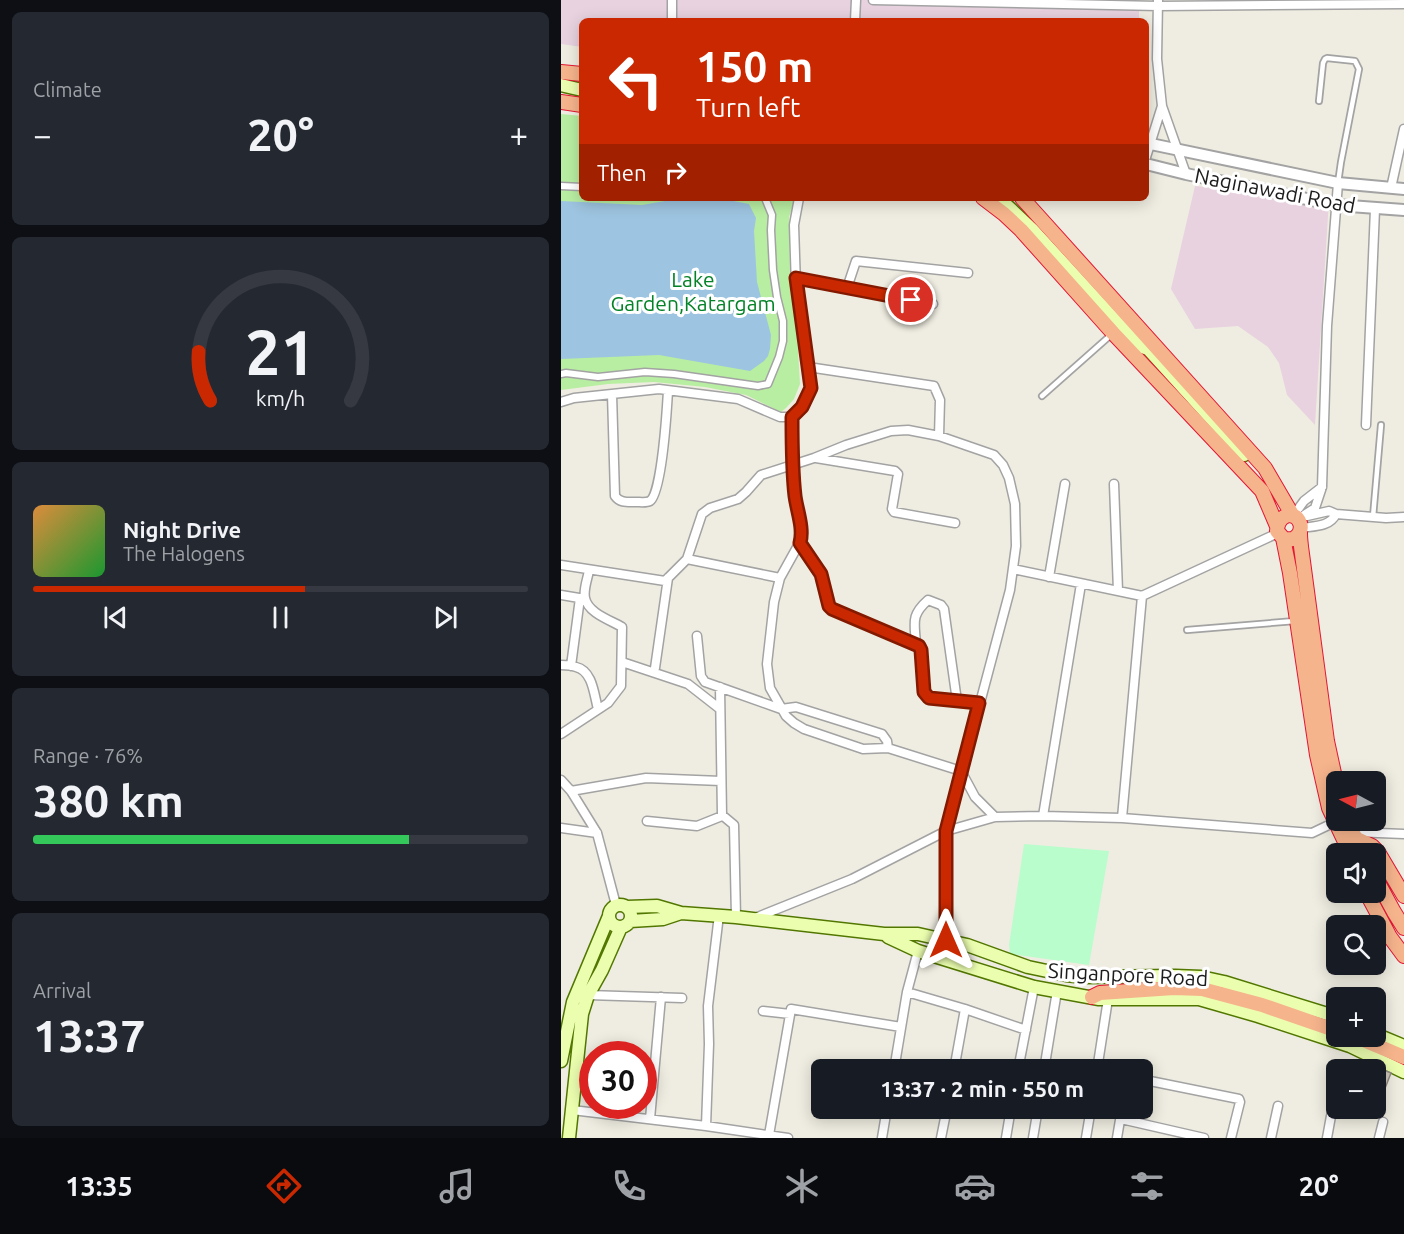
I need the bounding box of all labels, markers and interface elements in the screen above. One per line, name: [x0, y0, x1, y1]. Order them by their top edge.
icon: left: [597, 42, 675, 120]
text: 150 m: [696, 43, 813, 90]
text: Climate: [33, 78, 102, 101]
text: Turn left: [696, 92, 800, 122]
text: 20°: [247, 109, 314, 160]
text: −: [33, 116, 52, 153]
text: +: [509, 116, 528, 153]
icon: right: [659, 156, 692, 189]
text: Then: [597, 160, 647, 185]
street label: Naginawadi Road: [1193, 163, 1358, 217]
park label: Lake Garden,Katargam: [610, 267, 776, 315]
pin: [885, 274, 936, 325]
icon: arrive: [894, 283, 927, 316]
text: 21: [245, 317, 316, 387]
text: km/h: [256, 386, 305, 410]
text: Night Drive: [123, 517, 241, 542]
text: The Halogens: [123, 542, 245, 565]
icon: previous: [99, 601, 132, 634]
icon: pause: [264, 601, 297, 634]
icon: next: [429, 601, 462, 634]
text: Range · 76%: [33, 744, 143, 767]
north arrow: [1326, 771, 1386, 831]
map controls: [1326, 771, 1386, 1119]
text: 380 km: [33, 775, 184, 826]
button: sound: [1326, 843, 1386, 903]
position arrow: [914, 908, 978, 972]
button: search: [1326, 915, 1386, 975]
street label: Singanpore Road: [1047, 958, 1209, 990]
text: Arrival: [33, 979, 91, 1002]
button: +: [1326, 987, 1386, 1047]
text: 13:37: [33, 1010, 146, 1061]
speed limit sign: 30: [579, 1041, 657, 1119]
button: −: [1326, 1059, 1386, 1119]
text: 13:37 · 2 min · 550 m: [880, 1076, 1084, 1101]
icon: directions: [263, 1165, 305, 1207]
icon: music: [436, 1165, 478, 1207]
icon: phone: [608, 1165, 650, 1207]
icon: climate: [781, 1165, 823, 1207]
icon: car: [954, 1165, 996, 1207]
icon: filters: [1126, 1165, 1168, 1207]
text: 13:35: [65, 1171, 133, 1201]
text: 20°: [1299, 1171, 1339, 1201]

